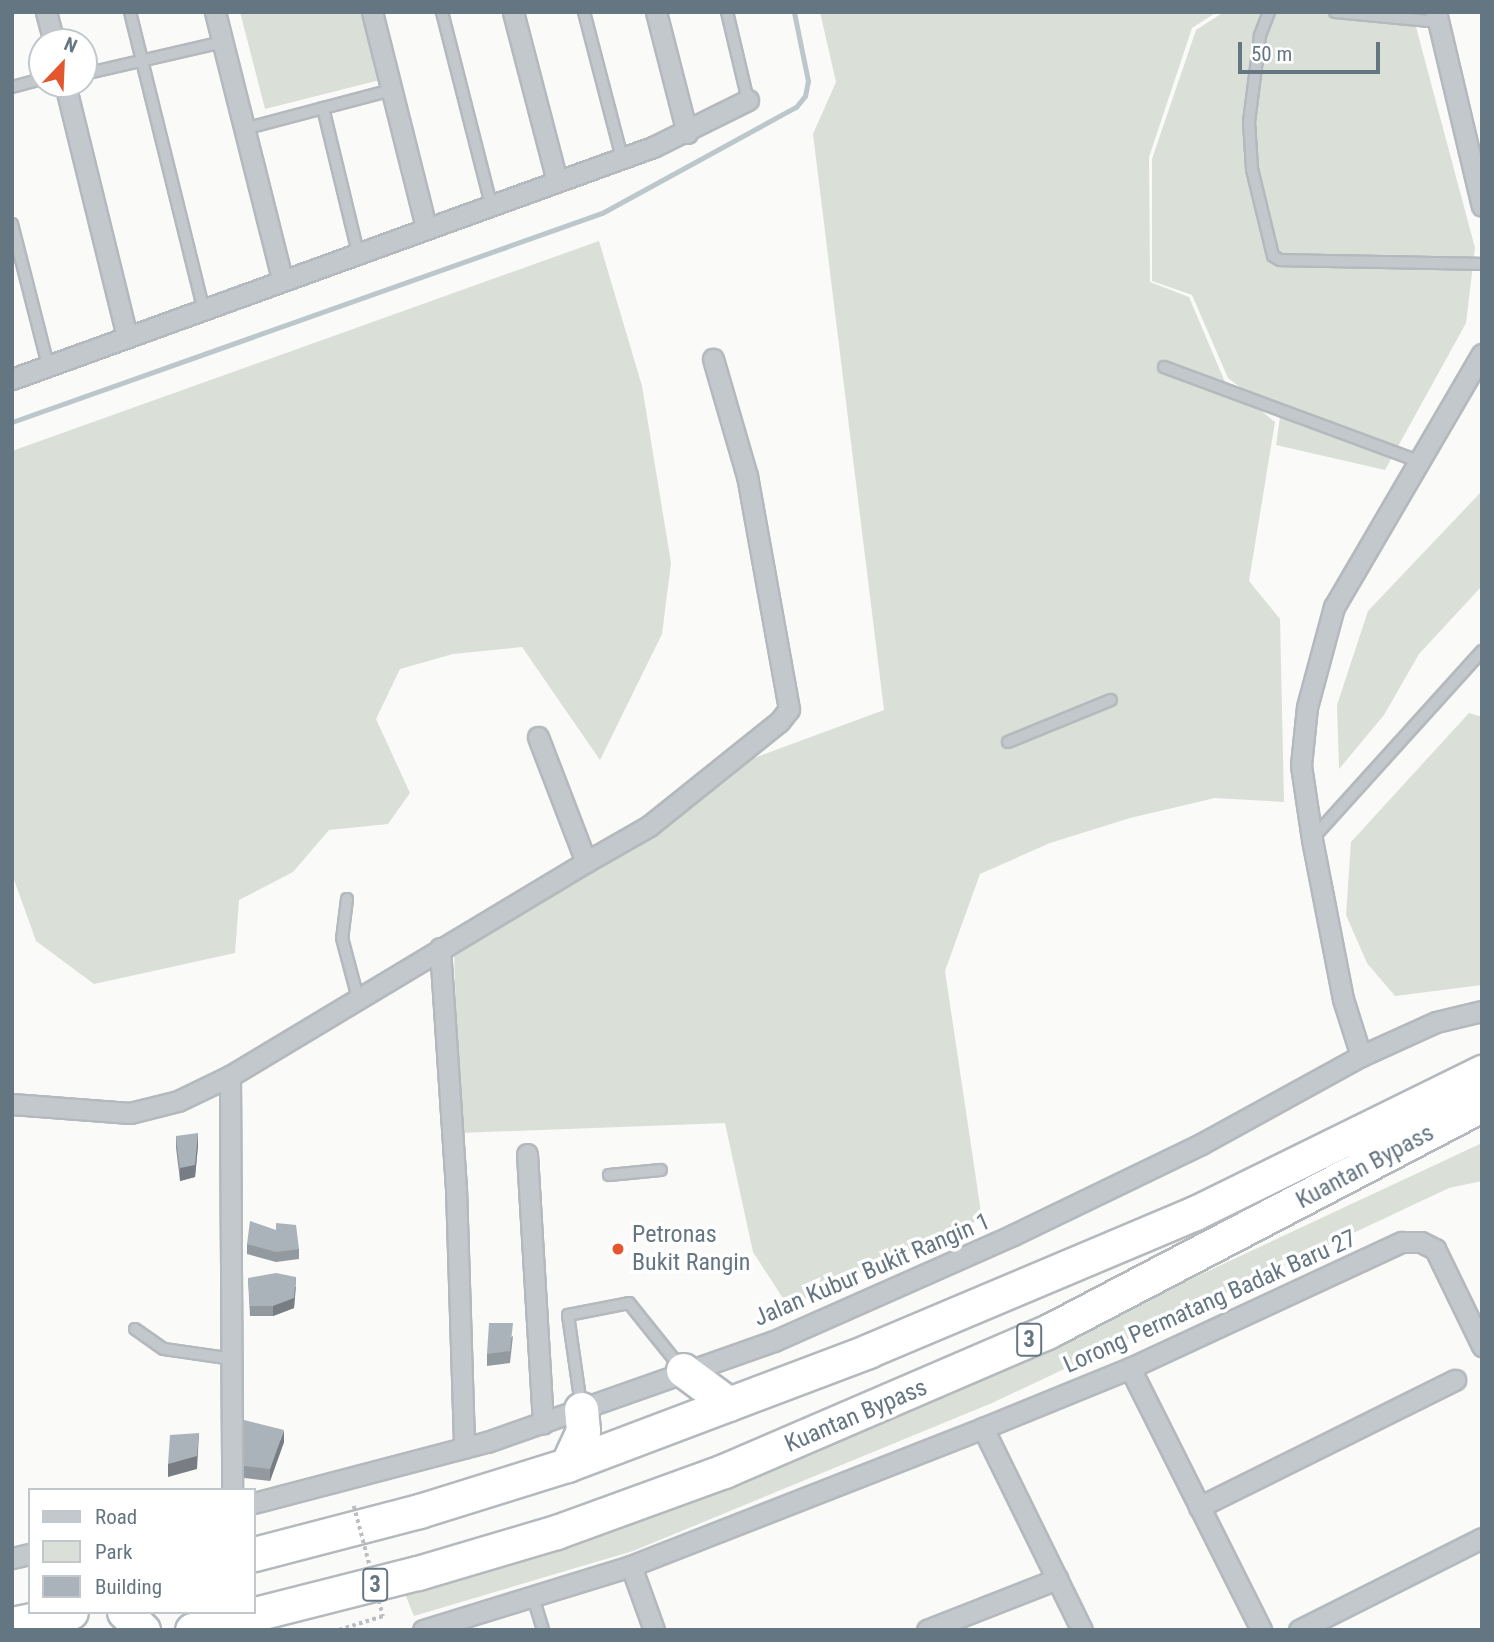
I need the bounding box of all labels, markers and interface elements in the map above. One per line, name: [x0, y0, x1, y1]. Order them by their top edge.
north arrow: [28, 28, 98, 98]
scale bar: [1242, 28, 1384, 72]
text: N: [61, 32, 80, 58]
text: 50 m: [1251, 42, 1292, 66]
street label: Kuantan Bypass: [1291, 1119, 1439, 1215]
street label: Jalan Kubur Bukit Rangin 1: [750, 1207, 994, 1333]
place label: Petronas Bukit Rangin: [632, 1221, 750, 1277]
street label: Lorong Permatang Badak Baru 27: [1059, 1224, 1361, 1380]
marker: Petronas Bukit Rangin: [610, 1241, 626, 1257]
road number: 3: [1015, 1320, 1043, 1359]
street label: Kuantan Bypass: [781, 1373, 931, 1459]
legend: [28, 1488, 256, 1614]
text: Road: [95, 1505, 137, 1529]
text: Park: [95, 1540, 132, 1564]
road number: 3: [361, 1566, 389, 1604]
text: Building: [95, 1575, 162, 1599]

